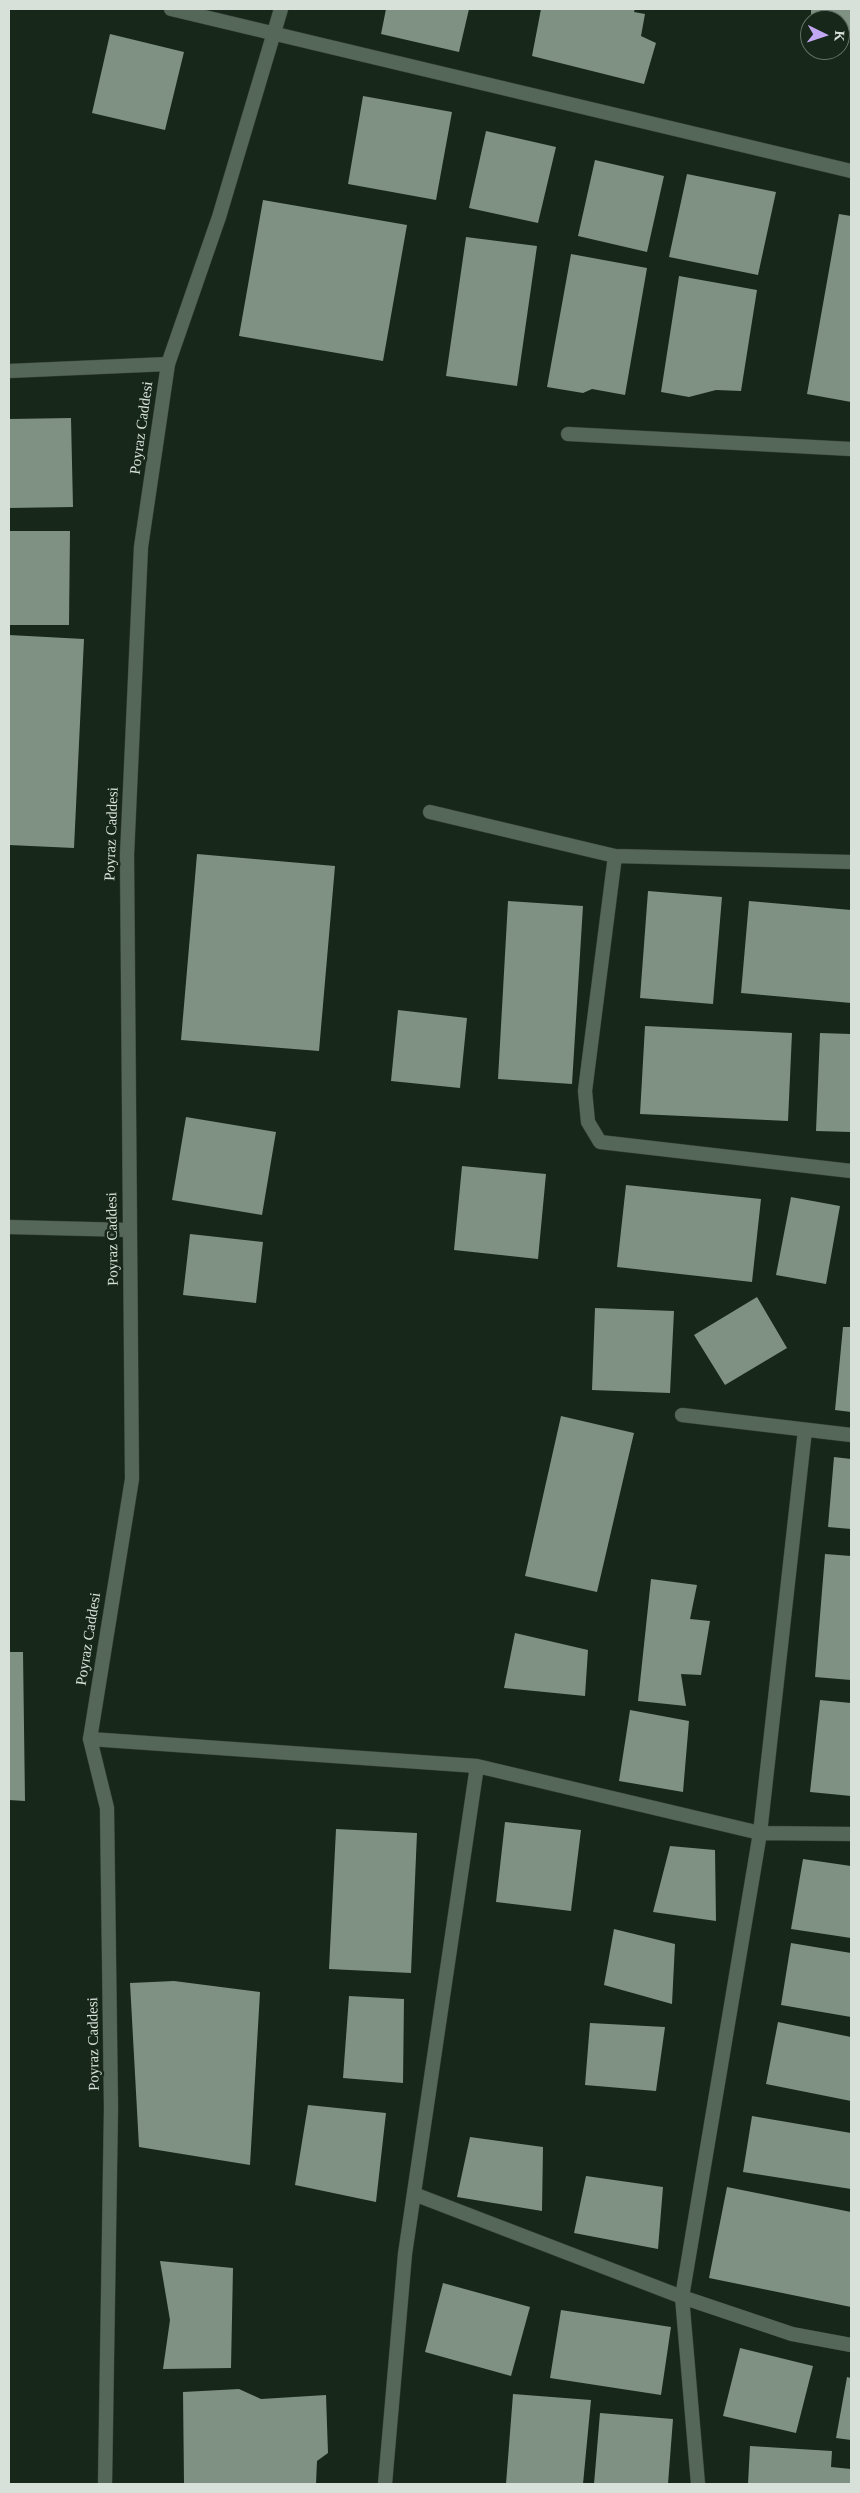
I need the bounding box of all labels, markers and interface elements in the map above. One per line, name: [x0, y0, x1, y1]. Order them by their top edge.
north arrow: [800, 10, 850, 60]
text: K: [832, 30, 847, 42]
street label: Poyraz Caddesi: [127, 380, 157, 476]
street label: Poyraz Caddesi: [101, 787, 123, 881]
street label: Poyraz Caddesi: [103, 1192, 123, 1286]
street label: Poyraz Caddesi: [73, 1591, 105, 1687]
street label: Poyraz Caddesi: [84, 1997, 104, 2091]

